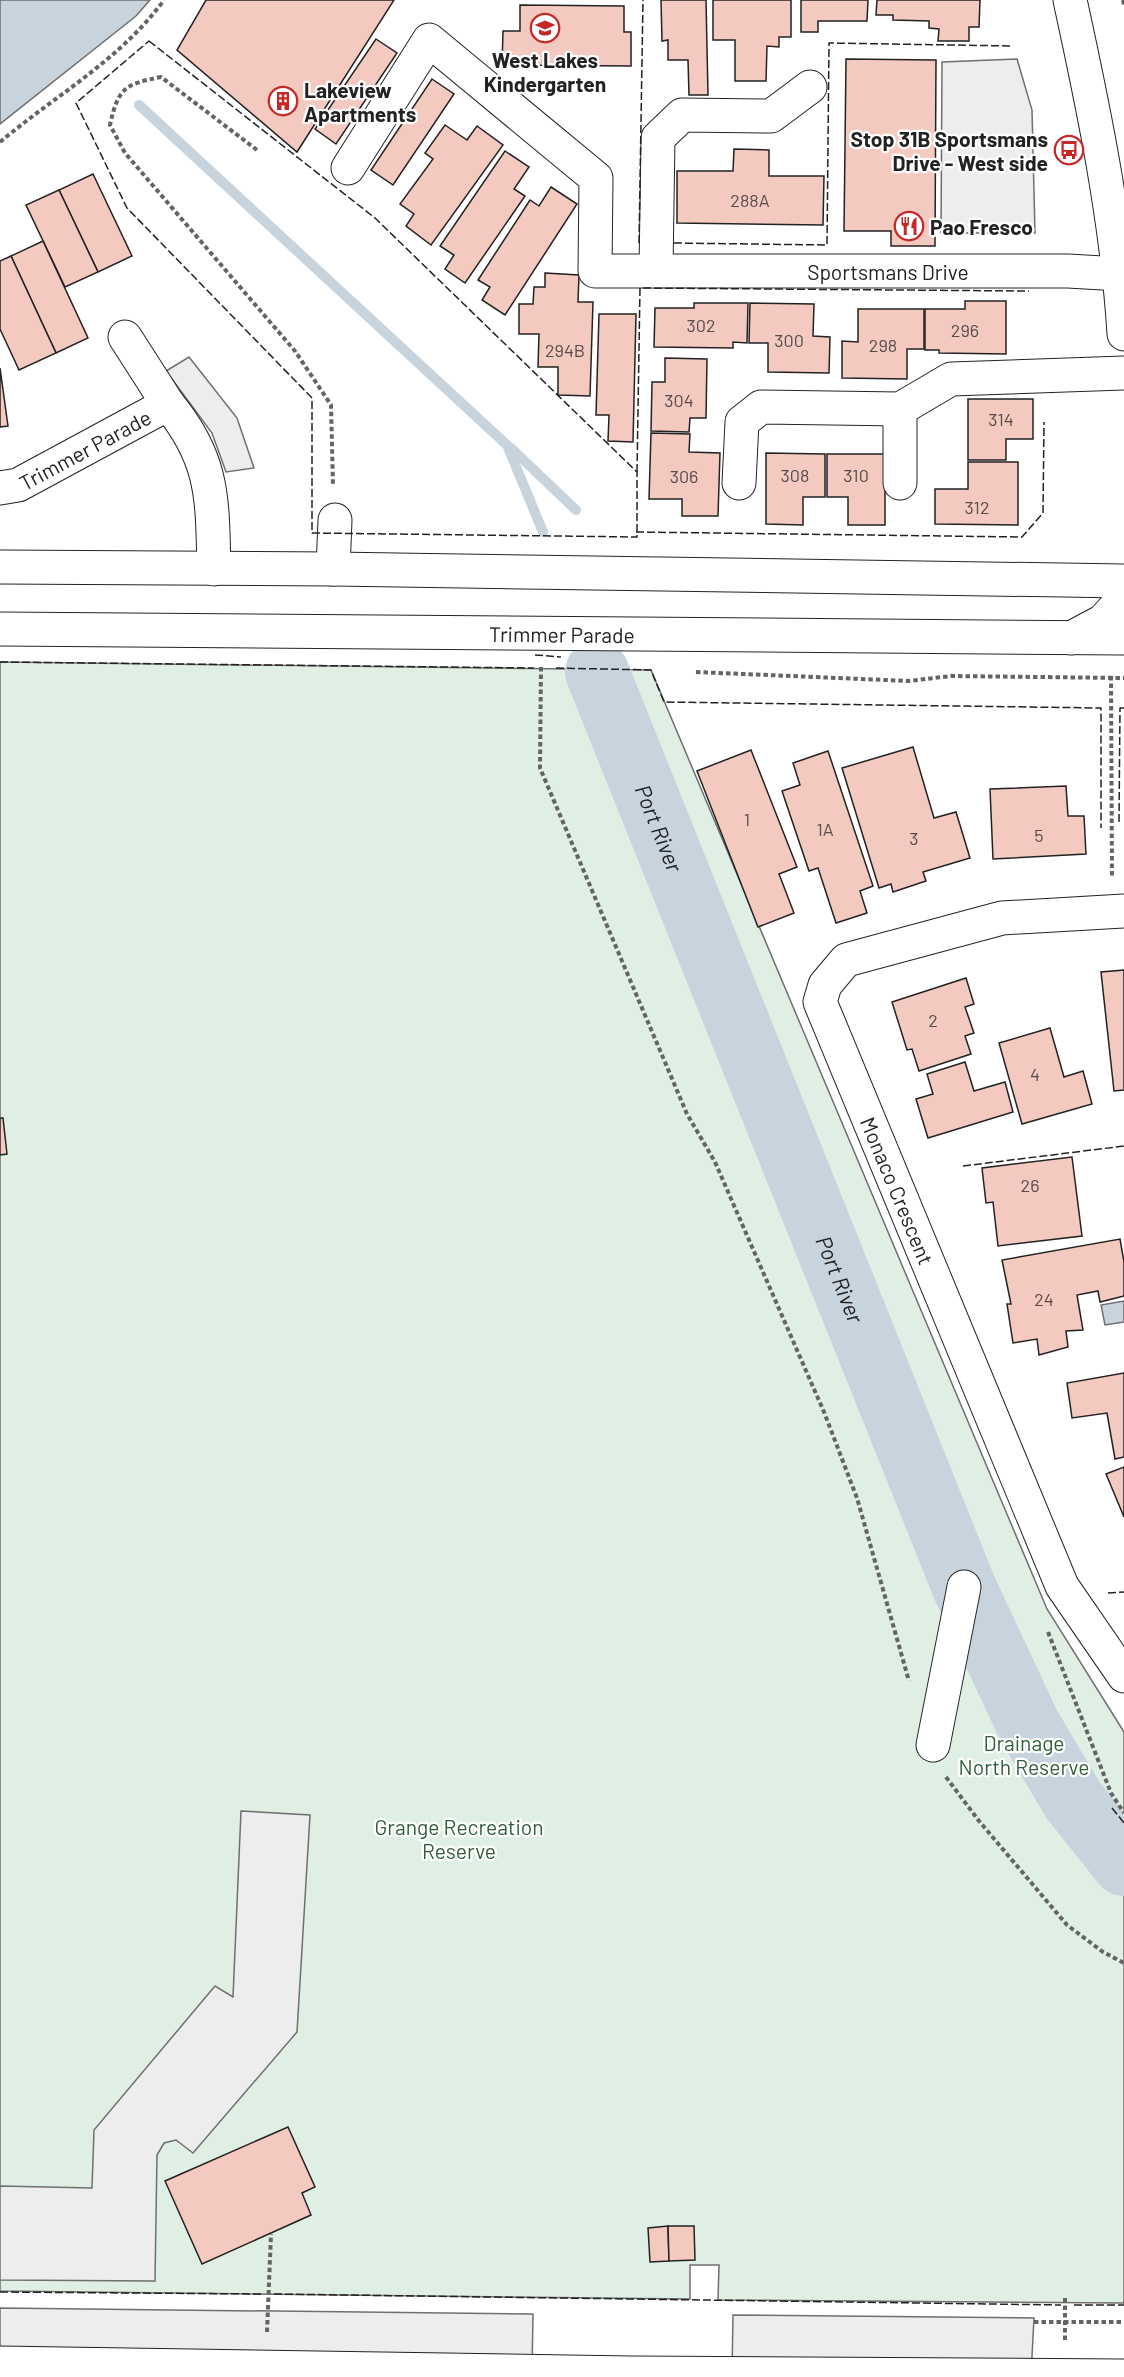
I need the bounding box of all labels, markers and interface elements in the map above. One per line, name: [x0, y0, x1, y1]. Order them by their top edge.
school or university icon: West Lakes Kindergarten: [529, 12, 561, 44]
place label: West Lakes Kindergarten: [484, 47, 606, 96]
place label: Lakeview Apartments: [304, 77, 416, 126]
building icon: Lakeview Apartments: [267, 85, 299, 117]
place label: Stop 31B Sportsmans Drive - West side: [851, 126, 1048, 175]
bus stop icon: Stop 31B Sportsmans Drive - West side: [1053, 134, 1085, 166]
house number: 288A: [730, 189, 770, 211]
restaurant icon: Pao Fresco: [893, 210, 925, 242]
place label: Pao Fresco: [930, 214, 1033, 239]
street label: Sportsmans Drive: [807, 259, 969, 284]
house number: 302: [686, 314, 716, 336]
house number: 296: [951, 319, 979, 341]
house number: 300: [774, 329, 804, 351]
house number: 298: [869, 334, 897, 356]
house number: 294B: [545, 339, 585, 361]
house number: 304: [664, 389, 694, 411]
street label: Trimmer Parade: [15, 403, 155, 495]
house number: 314: [988, 408, 1014, 430]
house number: 308: [781, 464, 809, 486]
house number: 310: [843, 464, 869, 486]
house number: 306: [670, 465, 698, 487]
house number: 312: [964, 496, 990, 518]
street label: Trimmer Parade: [489, 620, 635, 647]
water label: Port River: [630, 781, 689, 876]
house number: 1: [744, 808, 750, 830]
house number: 1A: [816, 818, 834, 840]
house number: 5: [1034, 824, 1044, 846]
house number: 3: [909, 827, 919, 849]
house number: 2: [928, 1009, 938, 1031]
house number: 4: [1030, 1063, 1040, 1085]
street label: Monaco Crescent: [856, 1113, 940, 1268]
house number: 26: [1021, 1174, 1039, 1196]
water label: Port River: [811, 1232, 870, 1327]
house number: 24: [1034, 1288, 1054, 1310]
park label: Drainage North Reserve: [959, 1730, 1089, 1779]
park label: Grange Recreation Reserve: [374, 1814, 544, 1863]

